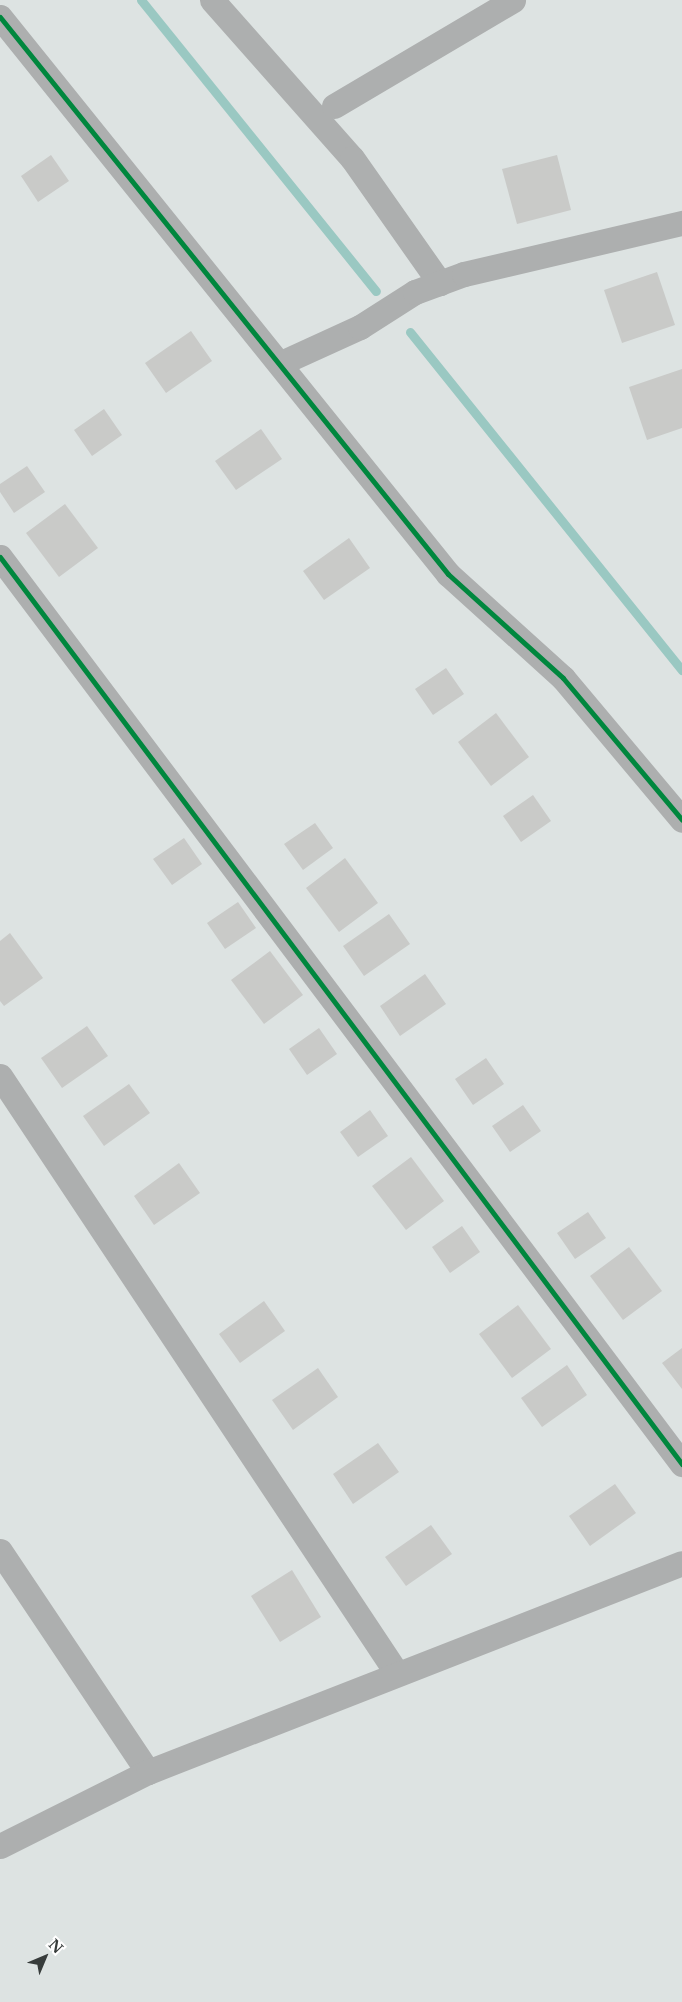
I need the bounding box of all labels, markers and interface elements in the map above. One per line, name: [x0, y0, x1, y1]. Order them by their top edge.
north arrow: [20, 1932, 70, 1982]
text: N: [45, 1935, 67, 1957]

